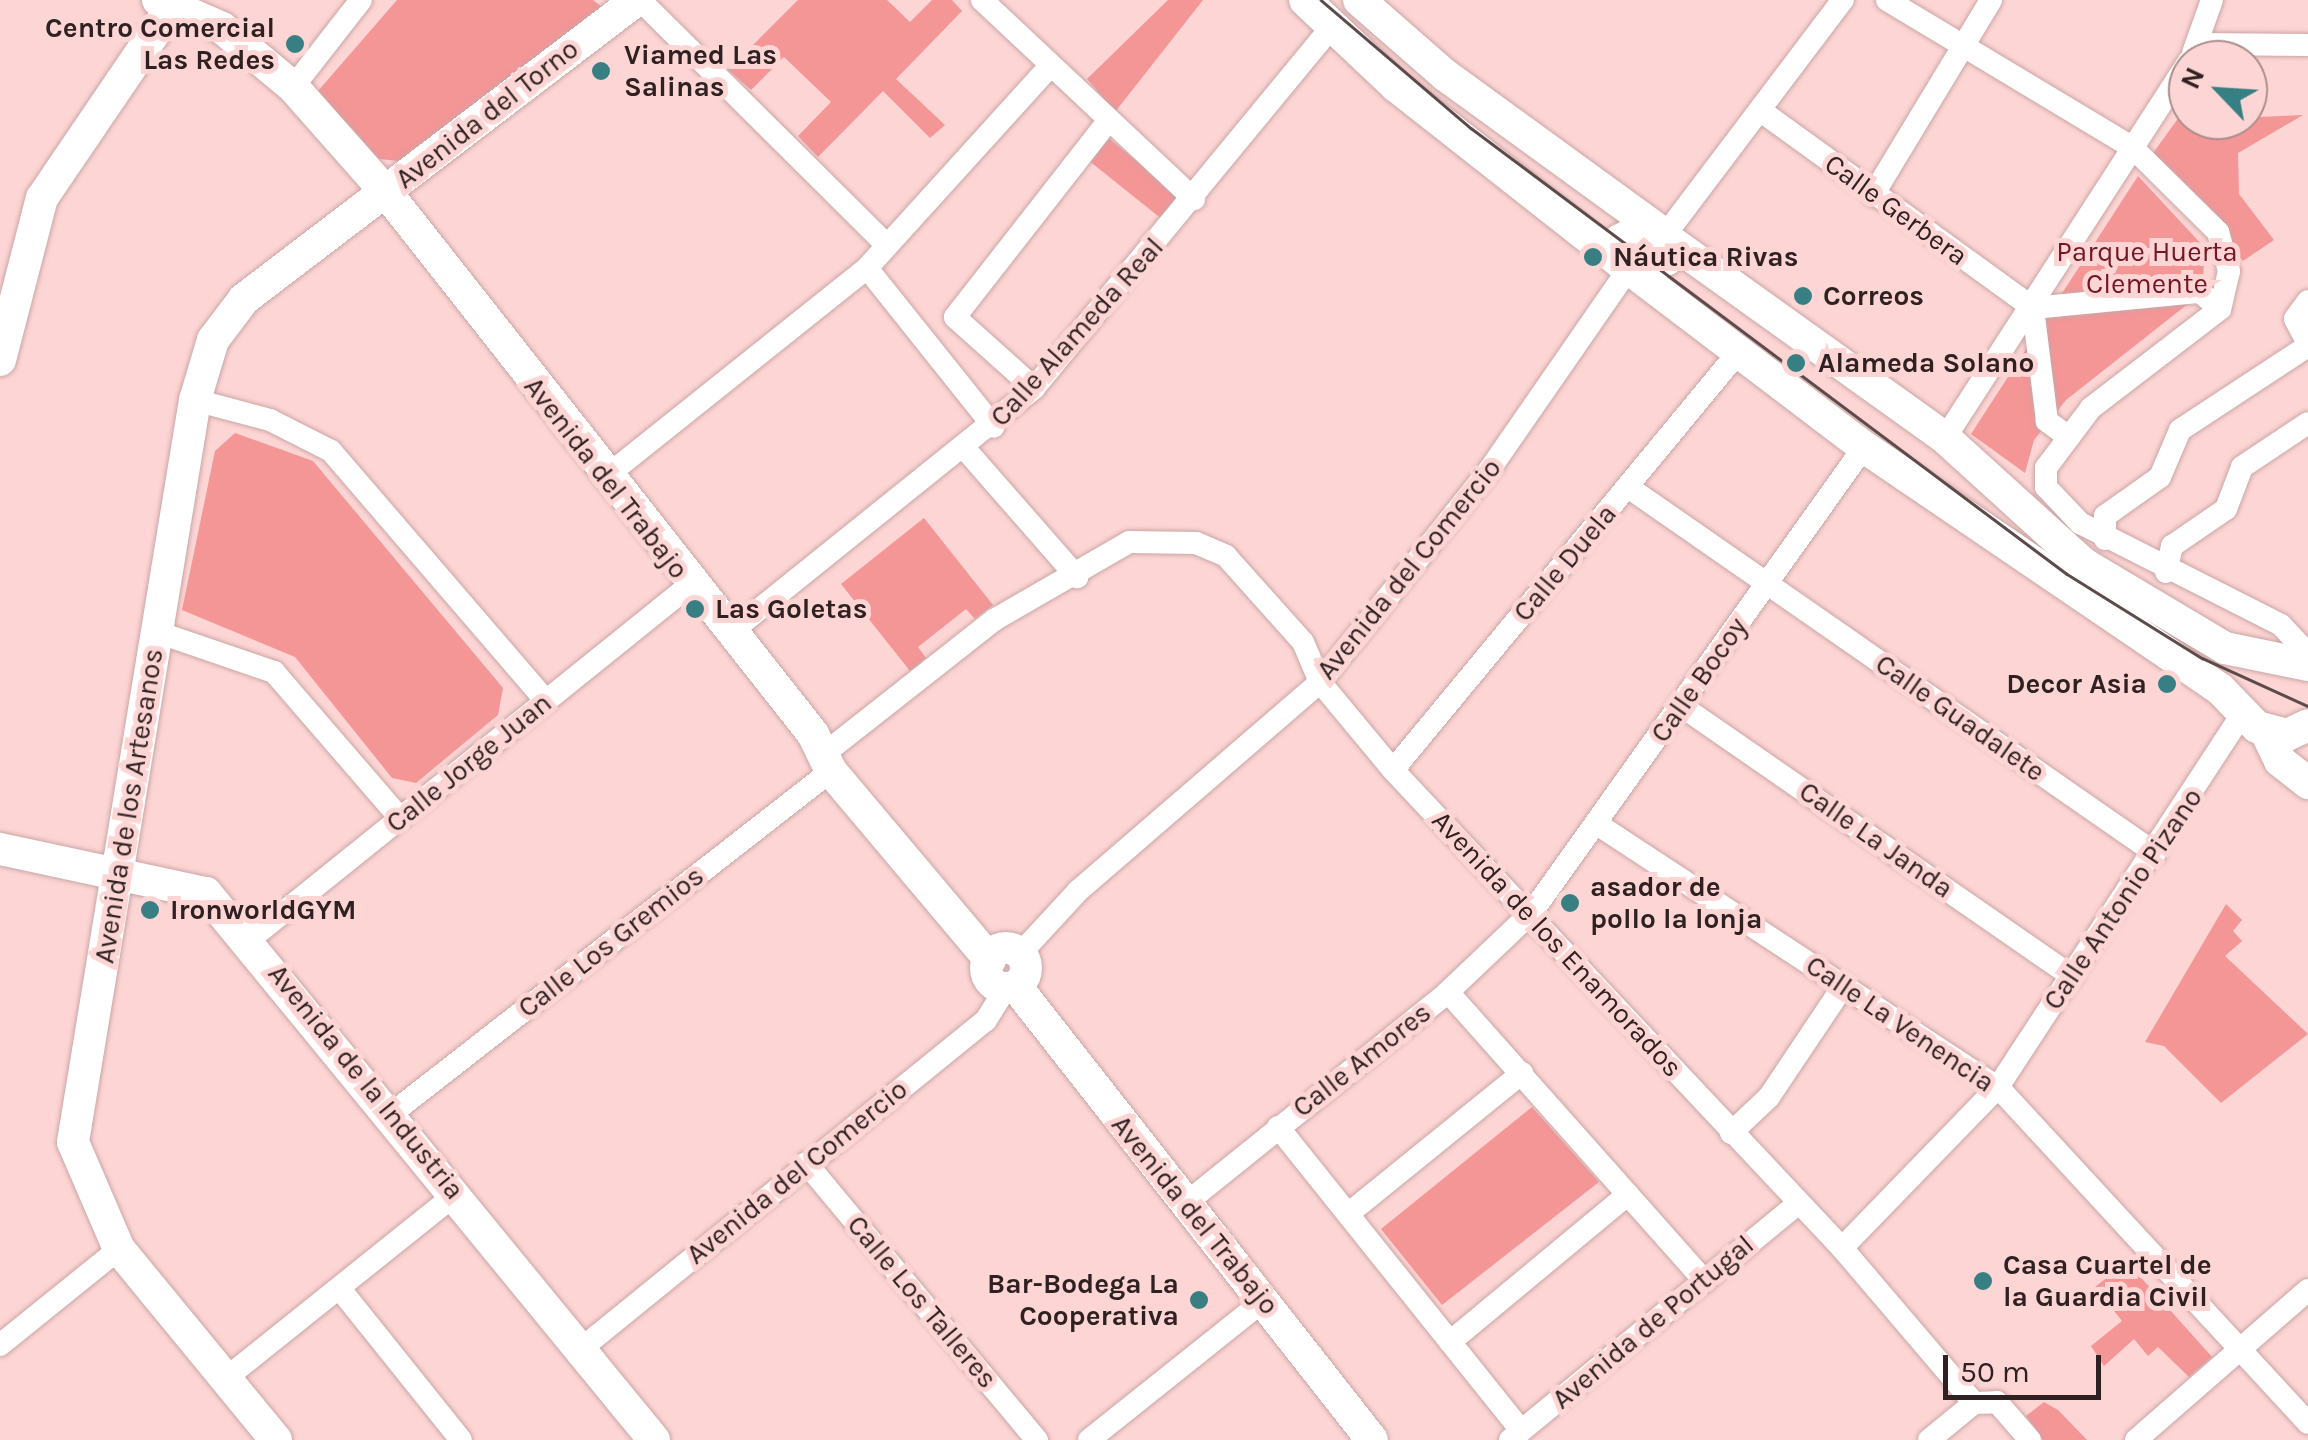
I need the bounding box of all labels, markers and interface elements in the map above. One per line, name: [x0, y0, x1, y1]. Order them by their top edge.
place label: Centro Comercial Las Redes: [45, 11, 275, 77]
street label: Avenida del Torno: [389, 32, 585, 196]
marker: Centro Comercial Las Redes: [284, 33, 306, 55]
place label: Viamed Las Salinas: [624, 38, 777, 104]
north arrow: [2168, 40, 2268, 140]
marker: Viamed Las Salinas: [588, 58, 614, 84]
text: N: [2173, 62, 2211, 94]
street label: Calle Gerbera: [1818, 147, 1974, 273]
street label: Calle Alameda Real: [983, 231, 1171, 433]
park label: Parque Huerta Clemente: [2056, 235, 2238, 301]
place label: Náutica Rivas: [1613, 240, 1798, 274]
marker: Náutica Rivas: [1582, 246, 1604, 268]
place label: Correos: [1823, 279, 1924, 313]
marker: Correos: [1792, 285, 1814, 307]
place label: Alameda Solano: [1818, 346, 2034, 380]
marker: Alameda Solano: [1783, 350, 1809, 376]
street label: Avenida del Trabajo: [517, 370, 695, 586]
street label: Avenida del Comercio: [1310, 452, 1508, 686]
street label: Calle Duela: [1506, 498, 1624, 628]
place label: Las Goletas: [715, 592, 867, 626]
marker: Las Goletas: [684, 598, 706, 620]
street label: Calle Bocoy: [1644, 611, 1754, 749]
street label: Avenida de los Artesanos: [88, 646, 170, 966]
street label: Calle Guadalete: [1869, 647, 2051, 789]
place label: Decor Asia: [2006, 667, 2147, 701]
marker: Decor Asia: [2156, 673, 2178, 695]
street label: Calle Jorge Juan: [380, 686, 558, 840]
street label: Calle La Janda: [1793, 775, 1959, 905]
street label: Calle Antonio Pizano: [2036, 782, 2210, 1016]
street label: Avenida de los Enamorados: [1425, 804, 1689, 1084]
street label: Calle Los Gremios: [512, 859, 710, 1025]
place label: asador de pollo la lonja: [1590, 870, 1762, 936]
marker: asador de pollo la lonja: [1559, 892, 1581, 914]
place label: IronworldGYM: [170, 893, 356, 927]
marker: IronworldGYM: [139, 899, 161, 921]
street label: Calle La Venencia: [1799, 949, 2001, 1099]
street label: Avenida de la Industria: [261, 958, 471, 1206]
street label: Calle Amores: [1286, 996, 1438, 1124]
street label: Avenida del Comercio: [680, 1073, 914, 1271]
street label: Avenida del Trabajo: [1104, 1109, 1286, 1321]
street label: Calle Los Talleres: [840, 1209, 1004, 1395]
street label: Avenida de Portugal: [1545, 1228, 1761, 1416]
place label: Casa Cuartel de la Guardia Civil: [2003, 1248, 2212, 1314]
place label: Bar-Bodega La Cooperativa: [987, 1267, 1179, 1333]
marker: Casa Cuartel de la Guardia Civil: [1972, 1270, 1994, 1292]
marker: Bar-Bodega La Cooperativa: [1188, 1289, 1210, 1311]
scale bar: [1948, 1335, 2106, 1397]
text: 50 m: [1960, 1354, 2030, 1390]

